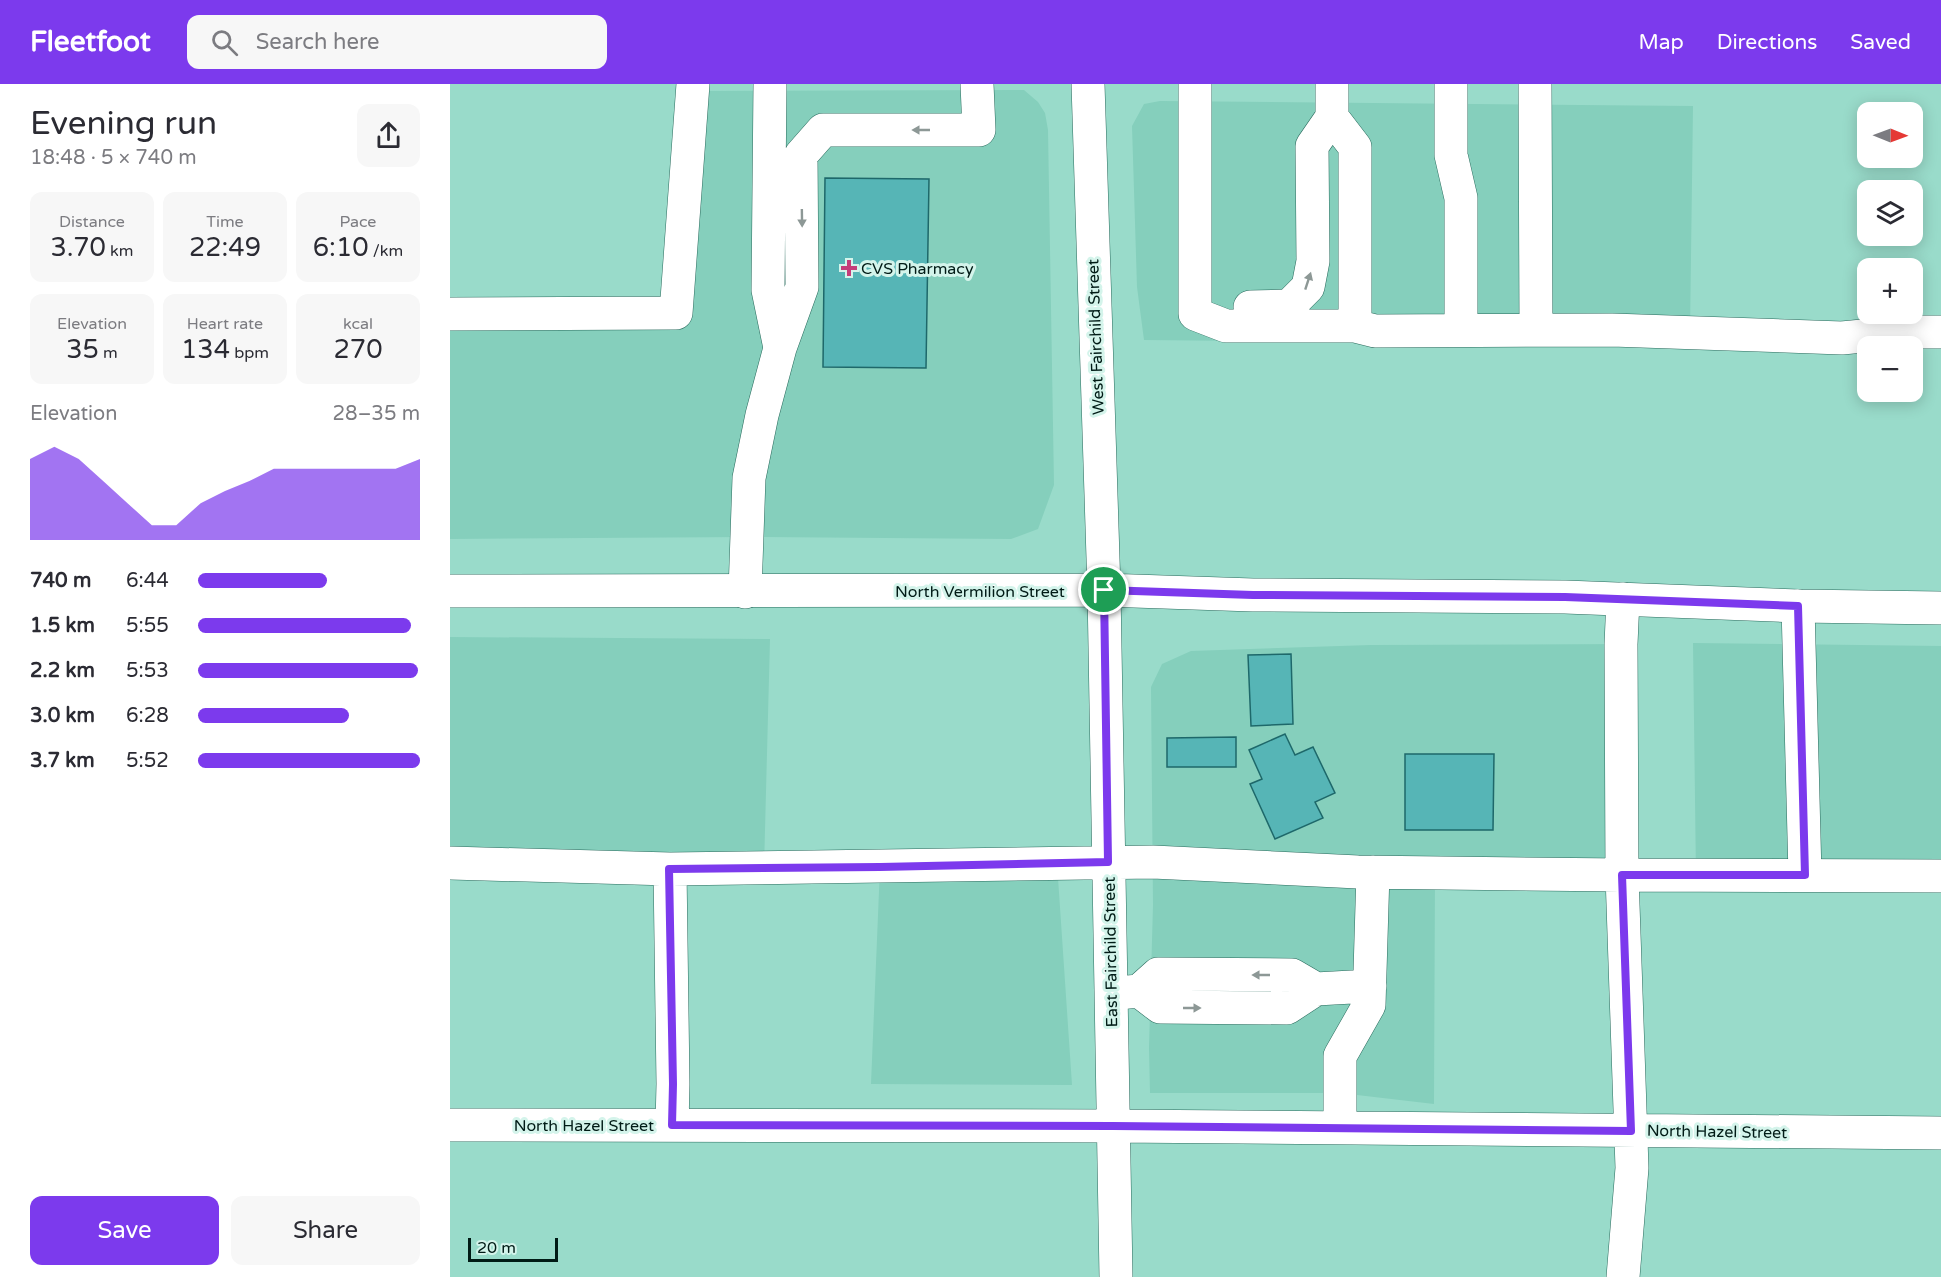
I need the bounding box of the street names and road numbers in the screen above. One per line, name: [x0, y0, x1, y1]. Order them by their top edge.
street label: West Fairchild Street: [1083, 259, 1109, 415]
street label: North Vermilion Street: [895, 582, 1065, 602]
street label: East Fairchild Street: [1100, 877, 1122, 1027]
street label: North Hazel Street: [514, 1116, 654, 1136]
street label: North Hazel Street: [1647, 1121, 1787, 1143]

